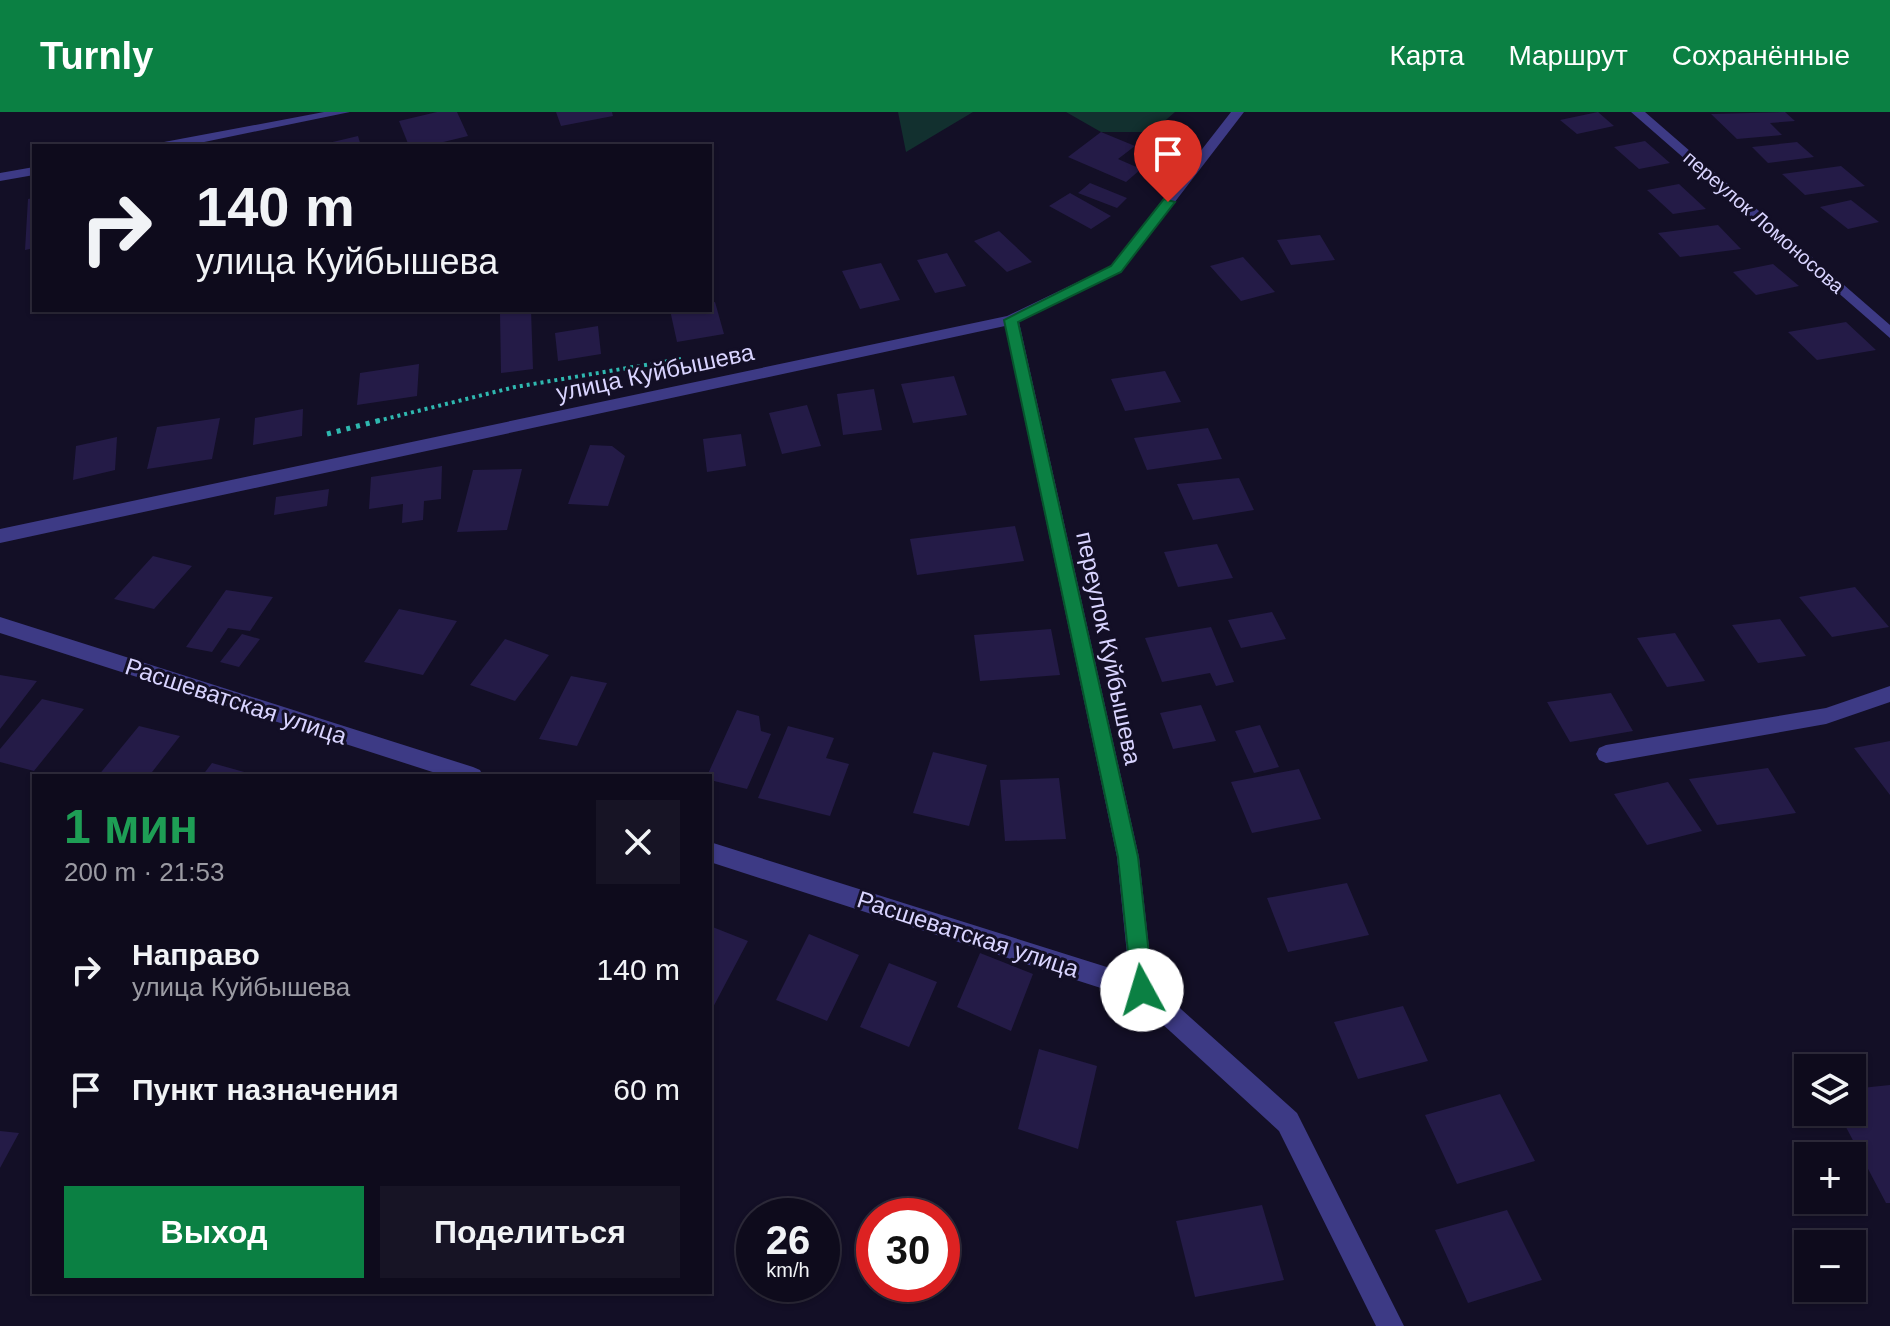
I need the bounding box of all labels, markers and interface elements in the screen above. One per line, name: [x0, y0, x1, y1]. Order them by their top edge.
text: Turnly: [40, 35, 153, 77]
text: Карта: [1389, 40, 1464, 71]
text: Маршрут: [1508, 40, 1628, 71]
text: Сохранённые: [1672, 40, 1850, 71]
pin: [1134, 120, 1202, 202]
icon: arrive: [1146, 132, 1190, 176]
street label: переулок Ломоносова: [1679, 146, 1849, 298]
text: 140 m: [196, 175, 355, 238]
icon: right: [64, 176, 168, 280]
text: улица Куйбышева: [196, 241, 498, 282]
street label: улица Куйбышева: [554, 338, 757, 406]
street label: переулок Куйбышева: [1071, 529, 1147, 768]
street label: Расшеватская улица: [122, 652, 351, 750]
text: 1 мин: [64, 800, 198, 853]
button: close: [596, 800, 680, 884]
text: 200 m · 21:53: [64, 857, 224, 887]
street label: Расшеватская улица: [854, 885, 1083, 983]
text: Направо: [132, 938, 260, 971]
icon: right: [64, 948, 108, 992]
position arrow: [1100, 948, 1184, 1032]
text: 140 m: [597, 953, 680, 986]
text: улица Куйбышева: [132, 972, 350, 1002]
map controls: [1794, 1054, 1866, 1302]
button: layers: [1794, 1054, 1866, 1126]
icon: arrive: [64, 1068, 108, 1112]
text: Пункт назначения: [132, 1073, 399, 1106]
text: 60 m: [613, 1073, 680, 1106]
button: +: [1794, 1142, 1866, 1214]
button: Выход: [64, 1186, 364, 1278]
button: Поделиться: [380, 1186, 680, 1278]
speed limit sign: 30: [856, 1198, 960, 1302]
text: 26: [766, 1218, 810, 1262]
button: −: [1794, 1230, 1866, 1302]
text: km/h: [766, 1259, 810, 1281]

